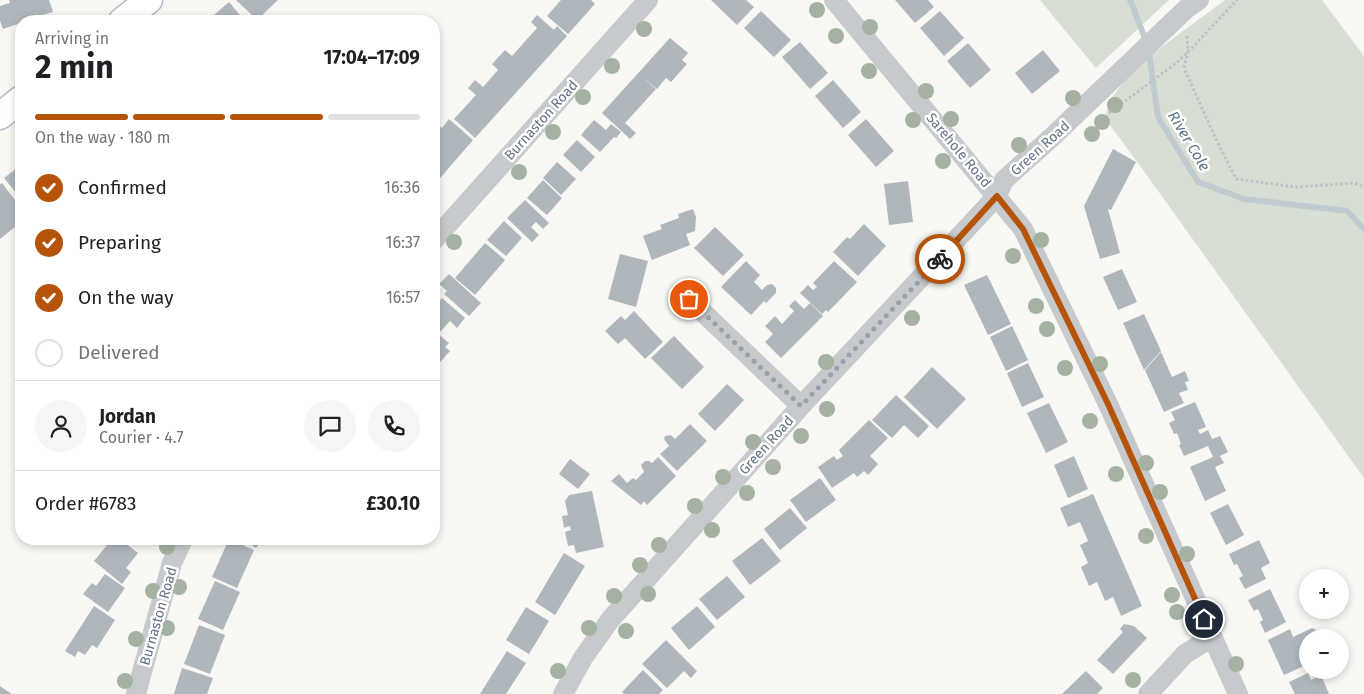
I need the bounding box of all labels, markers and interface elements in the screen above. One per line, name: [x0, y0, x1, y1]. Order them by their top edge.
text: Arriving in: [35, 29, 109, 48]
text: 17:04–17:09: [323, 46, 420, 69]
text: 2 min: [35, 48, 114, 86]
street label: Burnaston Road: [501, 77, 582, 164]
water label: River Cole: [1164, 108, 1214, 174]
street label: Sarehole Road: [923, 110, 995, 191]
street label: Green Road: [1007, 118, 1073, 179]
text: On the way · 180 m: [35, 128, 170, 147]
icon: check: [35, 174, 63, 202]
text: Confirmed: [78, 176, 167, 199]
text: 16:36: [384, 178, 420, 197]
icon: check: [35, 229, 63, 257]
text: Preparing: [78, 231, 161, 254]
text: 16:37: [386, 233, 420, 252]
courier: [915, 234, 965, 284]
icon: bike: [926, 245, 954, 273]
pin: [668, 278, 710, 320]
icon: check: [35, 284, 63, 312]
icon: bag: [675, 285, 703, 313]
text: On the way: [78, 286, 174, 309]
text: 16:57: [386, 288, 420, 307]
text: Delivered: [78, 341, 160, 364]
button: person: [35, 400, 87, 452]
button: chat: [304, 400, 356, 452]
button: phone: [368, 400, 420, 452]
text: Jordan: [99, 405, 156, 428]
street label: Green Road: [736, 412, 797, 478]
text: Courier · 4.7: [99, 428, 184, 447]
text: Order #6783: [35, 492, 137, 515]
text: £30.10: [366, 492, 420, 515]
street label: Burnaston Road: [136, 565, 181, 667]
map controls: [1299, 569, 1349, 679]
button: +: [1299, 569, 1349, 619]
pin: [1183, 598, 1225, 640]
icon: home: [1190, 605, 1218, 633]
button: −: [1299, 629, 1349, 679]

